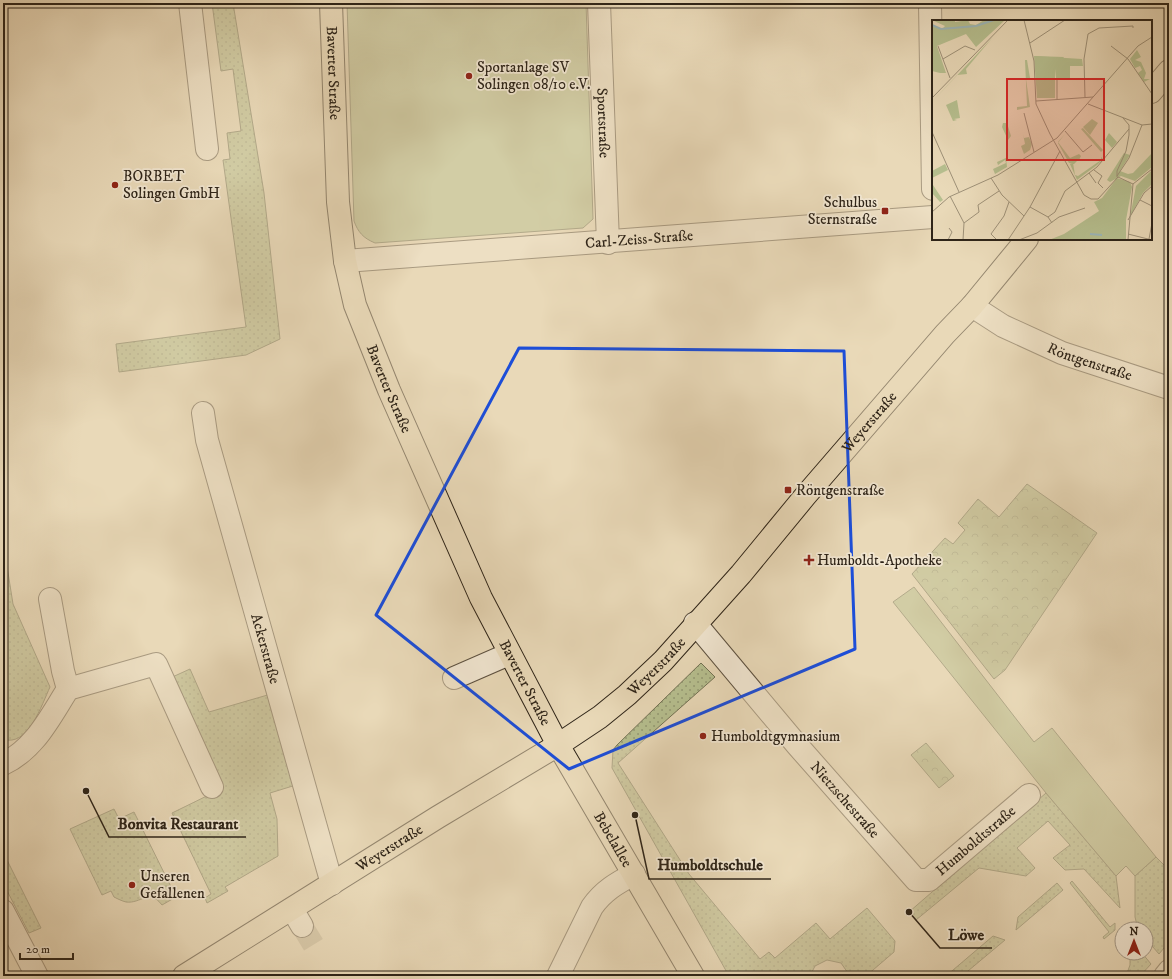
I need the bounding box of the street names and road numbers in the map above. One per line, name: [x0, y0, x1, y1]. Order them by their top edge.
street label: Baverter Straße: [322, 26, 344, 120]
street label: Sportstraße: [592, 88, 614, 158]
street label: Carl-Zeiss-Straße: [585, 226, 694, 253]
street label: Röntgenstraße: [1044, 339, 1135, 385]
street label: Baverter Straße: [362, 342, 416, 436]
street label: Weyerstraße: [837, 388, 901, 458]
street label: Ackerstraße: [246, 611, 284, 686]
street label: Weyerstraße: [623, 633, 690, 701]
street label: Baverter Straße: [495, 637, 555, 729]
street label: Nietzschestraße: [806, 758, 884, 842]
street label: Humboldtstraße: [932, 802, 1020, 880]
street label: Bebelallee: [589, 808, 636, 871]
street label: Weyerstraße: [352, 820, 426, 877]

